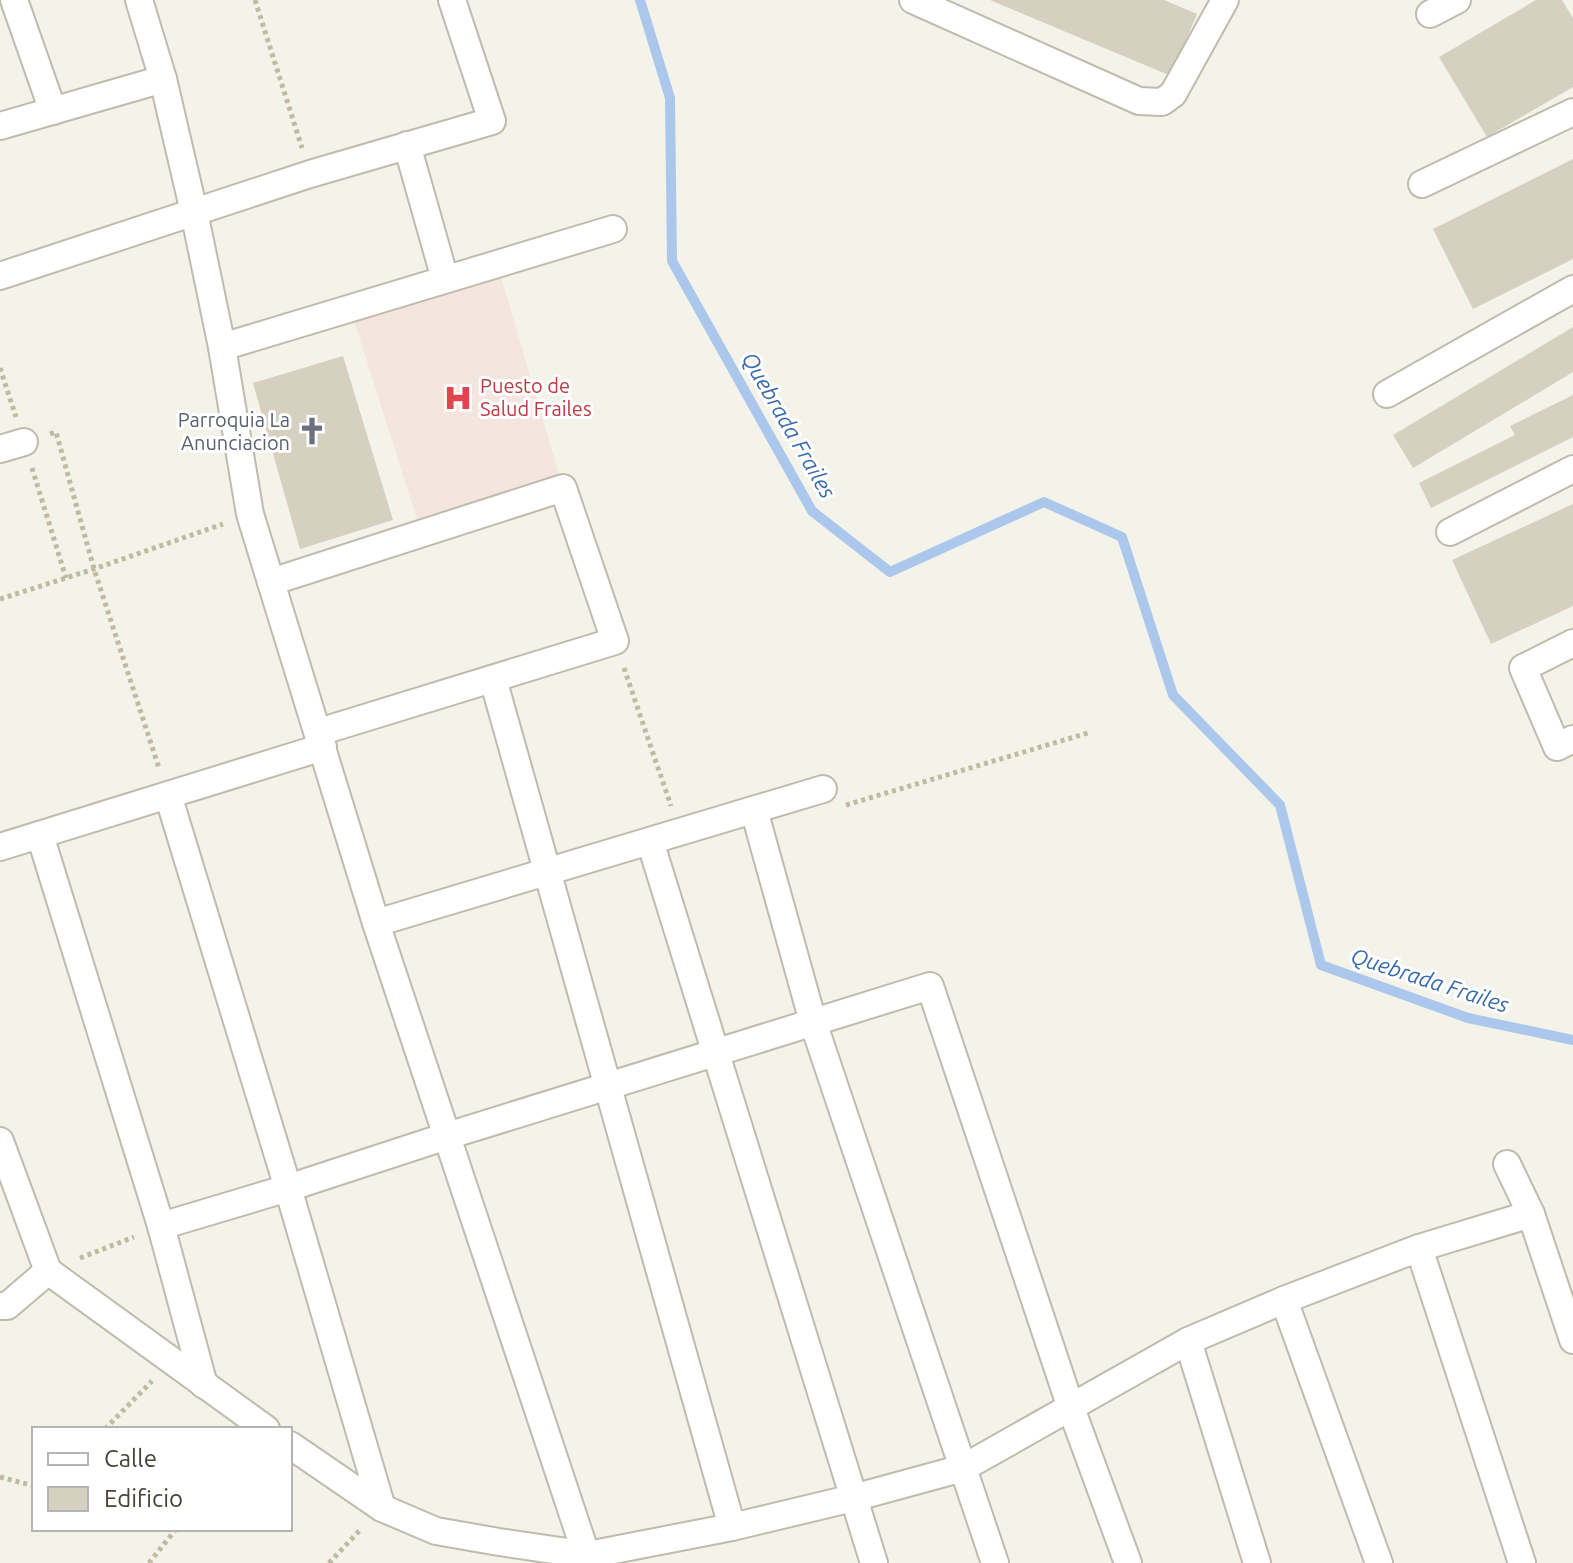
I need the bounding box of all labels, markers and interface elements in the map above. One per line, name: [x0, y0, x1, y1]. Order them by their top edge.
water label: Quebrada Frailes: [737, 347, 841, 502]
place label: Puesto de Salud Frailes: [480, 374, 592, 420]
hospital icon: Puesto de Salud Frailes: [443, 383, 473, 413]
place label: Parroquia La Anunciacion: [178, 408, 290, 454]
church icon: Parroquia La Anunciacion: [297, 416, 327, 446]
water label: Quebrada Frailes: [1348, 942, 1512, 1017]
legend: [32, 1427, 292, 1531]
text: Calle: [104, 1445, 157, 1472]
text: Edificio: [104, 1485, 183, 1512]

